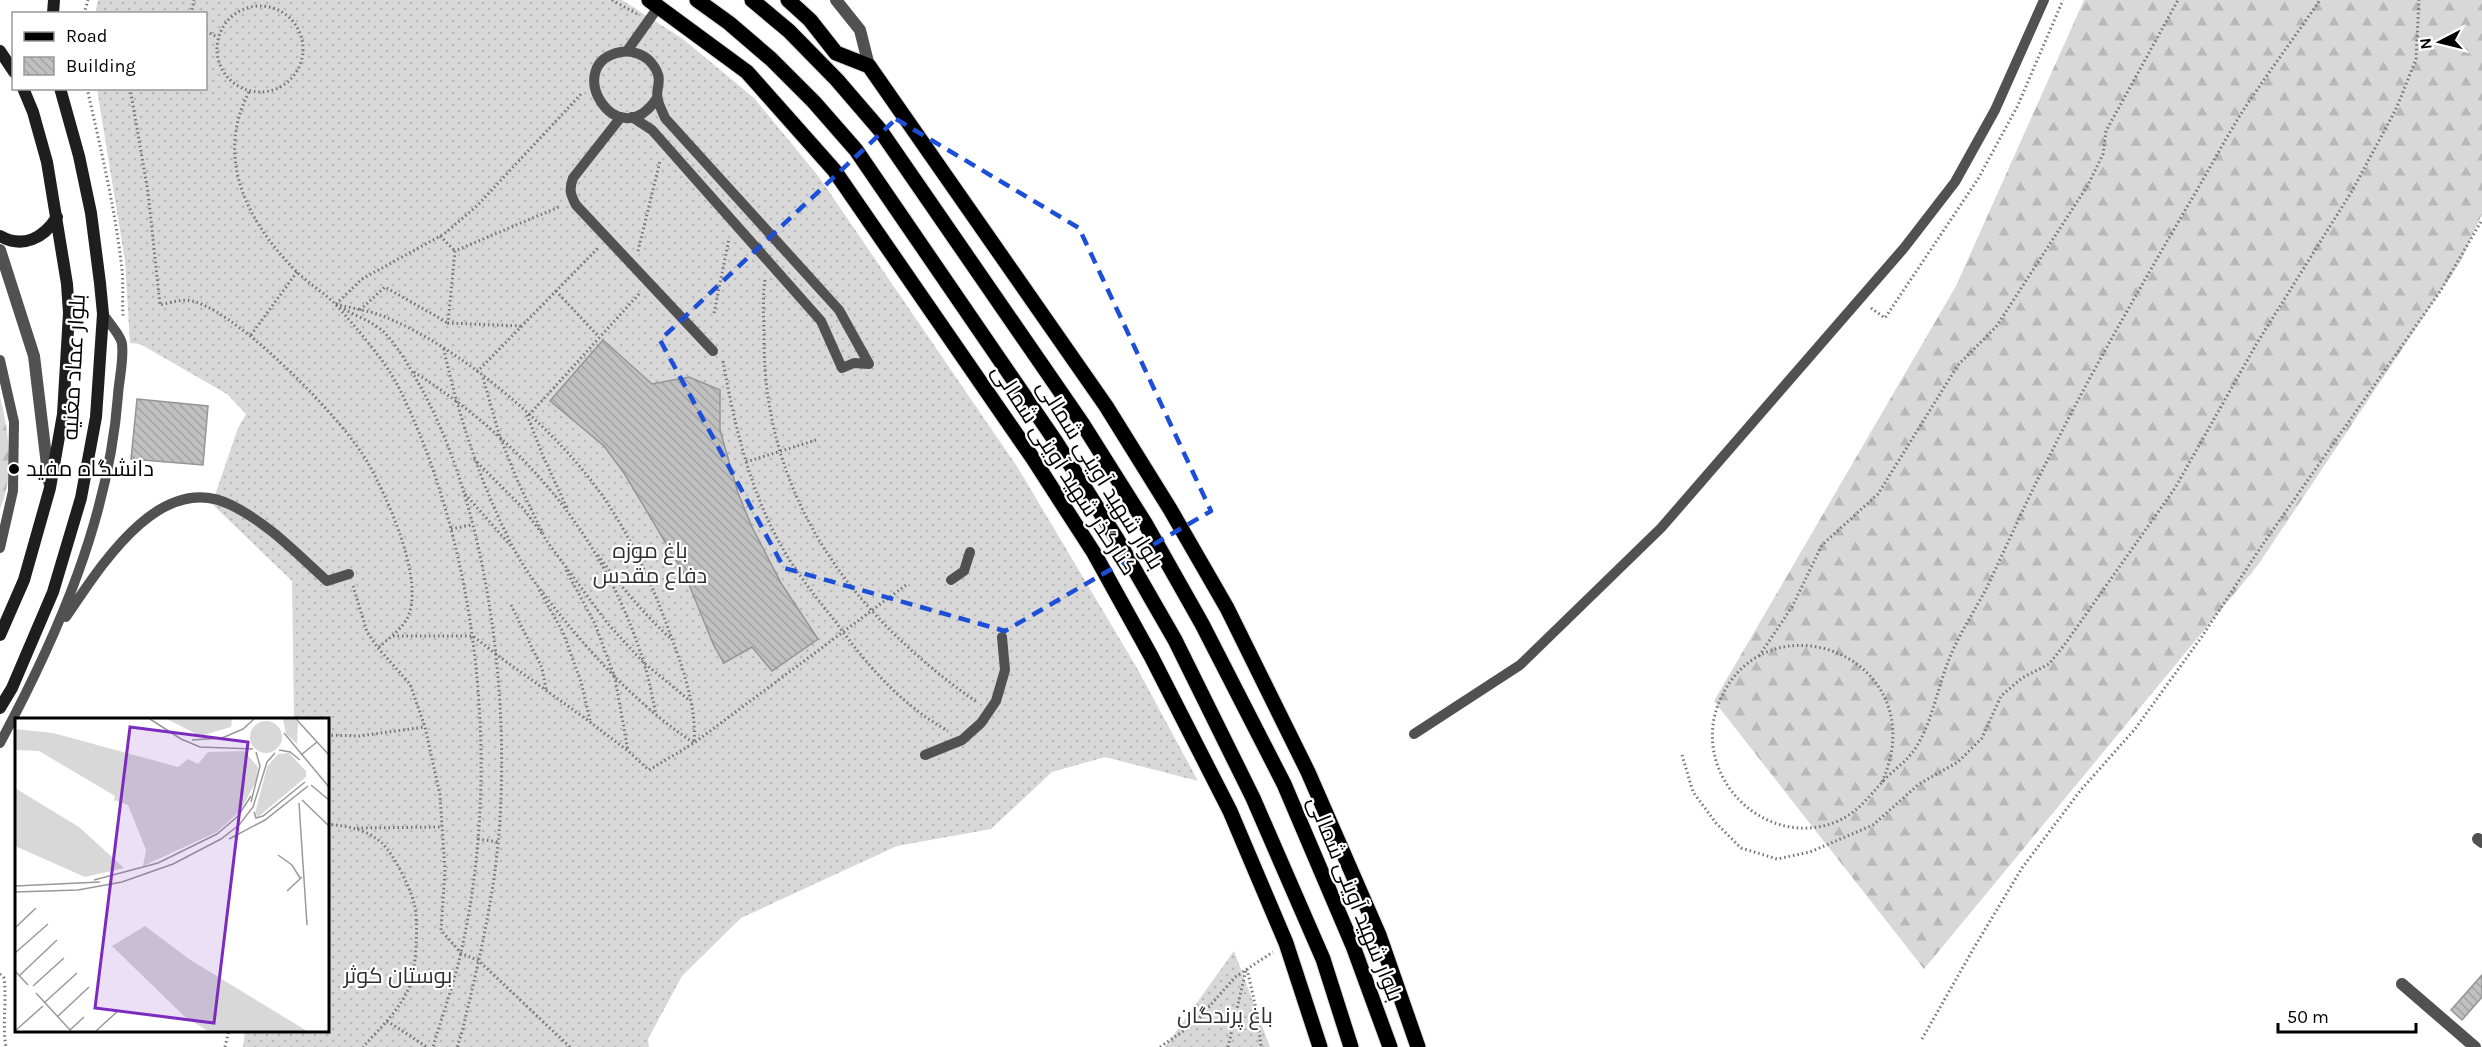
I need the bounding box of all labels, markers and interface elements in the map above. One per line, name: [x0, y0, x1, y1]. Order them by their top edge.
legend: [12, 12, 207, 90]
north arrow: [2410, 12, 2470, 72]
text: Road: [66, 25, 107, 47]
text: N: [2415, 37, 2436, 51]
text: Building: [66, 55, 136, 77]
street label: بلوار عماد مغنیه: [57, 293, 91, 441]
street label: کنارگذر شهید آوینی شمالی: [986, 360, 1142, 580]
street label: بلوار شهید آوینی شمالی: [1031, 376, 1169, 574]
place label: دانشگاه مفید: [26, 456, 154, 482]
marker: دانشگاه مفید: [7, 462, 21, 476]
park label: باغ موزه دفاع مقدس: [593, 538, 707, 590]
inset map: [15, 718, 328, 1032]
street label: بلوار شهید آوینی شمالی: [1302, 793, 1408, 1005]
park label: بوستان کوثر: [342, 963, 452, 989]
scale bar: [2278, 996, 2416, 1034]
park label: باغ پرندگان: [1177, 1003, 1273, 1030]
text: 50 m: [2287, 1006, 2329, 1028]

